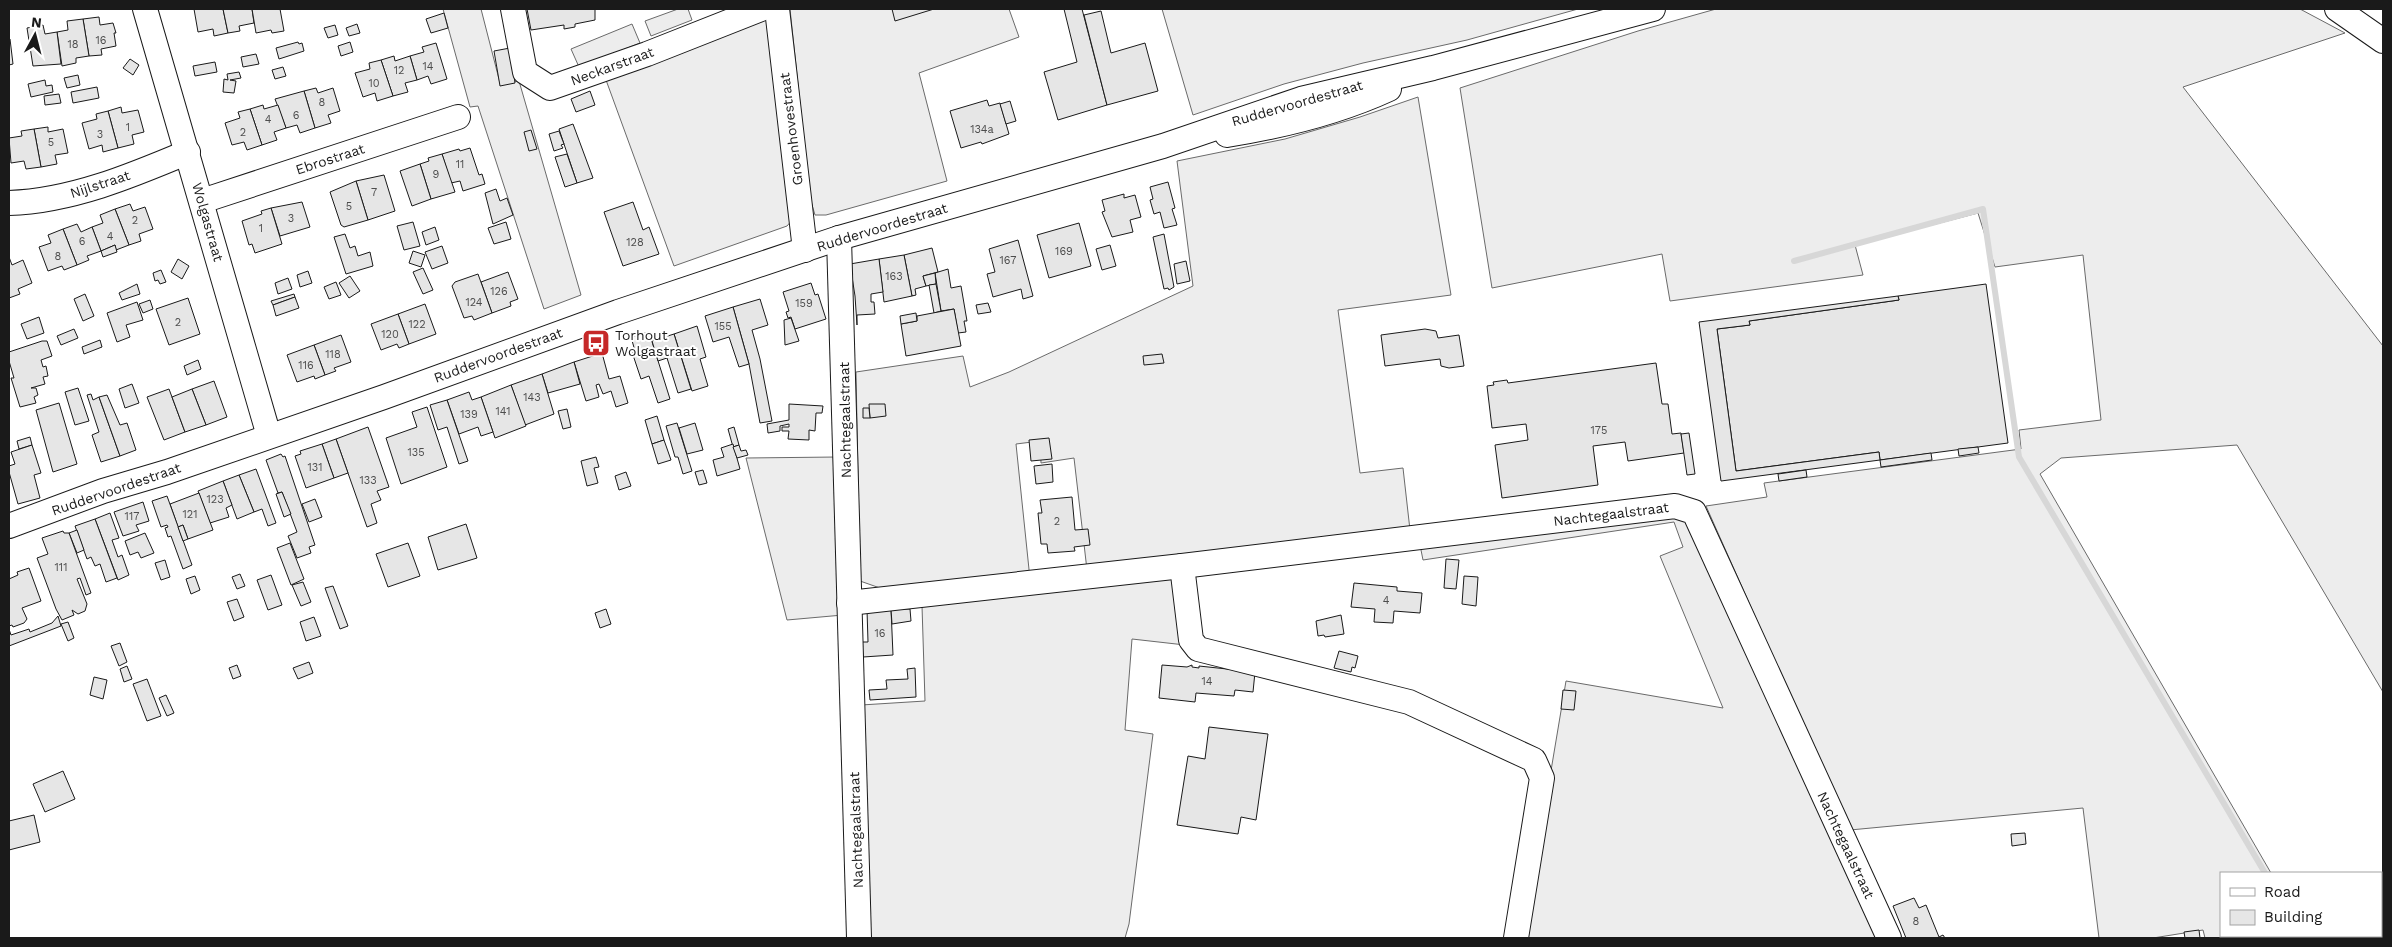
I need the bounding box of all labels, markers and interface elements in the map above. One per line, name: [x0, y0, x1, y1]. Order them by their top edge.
north arrow: [10, 10, 60, 60]
text: N: [30, 14, 43, 31]
house number: 16: [96, 34, 107, 47]
house number: 18: [67, 38, 79, 51]
street label: Neckarstraat: [568, 43, 656, 88]
house number: 14: [422, 60, 434, 73]
house number: 12: [394, 64, 404, 77]
street label: Groenhovestraat: [776, 72, 806, 186]
house number: 10: [368, 77, 380, 90]
street label: Ruddervoordestraat: [1230, 77, 1365, 129]
house number: 8: [319, 96, 326, 109]
house number: 6: [293, 109, 300, 122]
house number: 4: [265, 113, 272, 126]
house number: 1: [126, 121, 130, 134]
house number: 134a: [970, 123, 994, 136]
house number: 2: [240, 126, 246, 139]
house number: 3: [97, 128, 103, 141]
house number: 5: [48, 136, 54, 149]
street label: Ebrostraat: [293, 140, 367, 178]
house number: 11: [456, 158, 464, 171]
street label: Nijlstraat: [68, 167, 132, 201]
house number: 9: [433, 168, 440, 181]
street label: Wolgastraat: [189, 181, 227, 263]
house number: 7: [371, 186, 377, 199]
street label: Ruddervoordestraat: [815, 199, 949, 254]
house number: 5: [346, 200, 352, 213]
house number: 3: [288, 212, 294, 225]
house number: 2: [132, 214, 138, 227]
house number: 1: [259, 222, 263, 235]
house number: 4: [107, 230, 114, 243]
house number: 6: [79, 235, 86, 248]
house number: 128: [626, 236, 644, 249]
house number: 169: [1055, 245, 1073, 258]
house number: 8: [55, 250, 62, 263]
house number: 167: [999, 254, 1017, 267]
house number: 163: [885, 270, 903, 283]
house number: 126: [490, 285, 508, 298]
house number: 124: [465, 296, 483, 309]
house number: 159: [795, 297, 813, 310]
house number: 2: [175, 316, 181, 329]
house number: 122: [408, 318, 426, 331]
house number: 155: [714, 320, 732, 333]
street label: Ruddervoordestraat: [431, 324, 565, 386]
place label: Torhout Wolgastraat: [615, 327, 696, 359]
house number: 120: [381, 328, 399, 341]
bus stop icon: Torhout Wolgastraat: [581, 328, 611, 358]
house number: 118: [325, 348, 341, 361]
house number: 116: [298, 359, 314, 372]
street label: Nachtegaalstraat: [836, 362, 854, 478]
house number: 143: [523, 391, 541, 404]
house number: 141: [495, 405, 511, 418]
house number: 139: [460, 408, 478, 421]
house number: 175: [1591, 424, 1607, 437]
house number: 135: [407, 446, 425, 459]
street label: Ruddervoordestraat: [49, 459, 183, 519]
house number: 131: [308, 461, 323, 474]
house number: 133: [359, 474, 377, 487]
house number: 123: [206, 493, 224, 506]
street label: Nachtegaalstraat: [1552, 499, 1670, 529]
house number: 121: [183, 508, 198, 521]
house number: 117: [125, 510, 139, 523]
house number: 2: [1054, 515, 1060, 528]
house number: 111: [55, 561, 67, 574]
house number: 4: [1383, 594, 1390, 607]
house number: 16: [875, 627, 886, 640]
house number: 14: [1201, 675, 1213, 688]
street label: Nachtegaalstraat: [846, 772, 866, 888]
street label: Nachtegaalstraat: [1814, 789, 1878, 901]
legend: [2220, 872, 2382, 937]
text: Road: [2264, 883, 2301, 901]
text: Building: [2264, 908, 2322, 926]
house number: 8: [1913, 915, 1920, 928]

